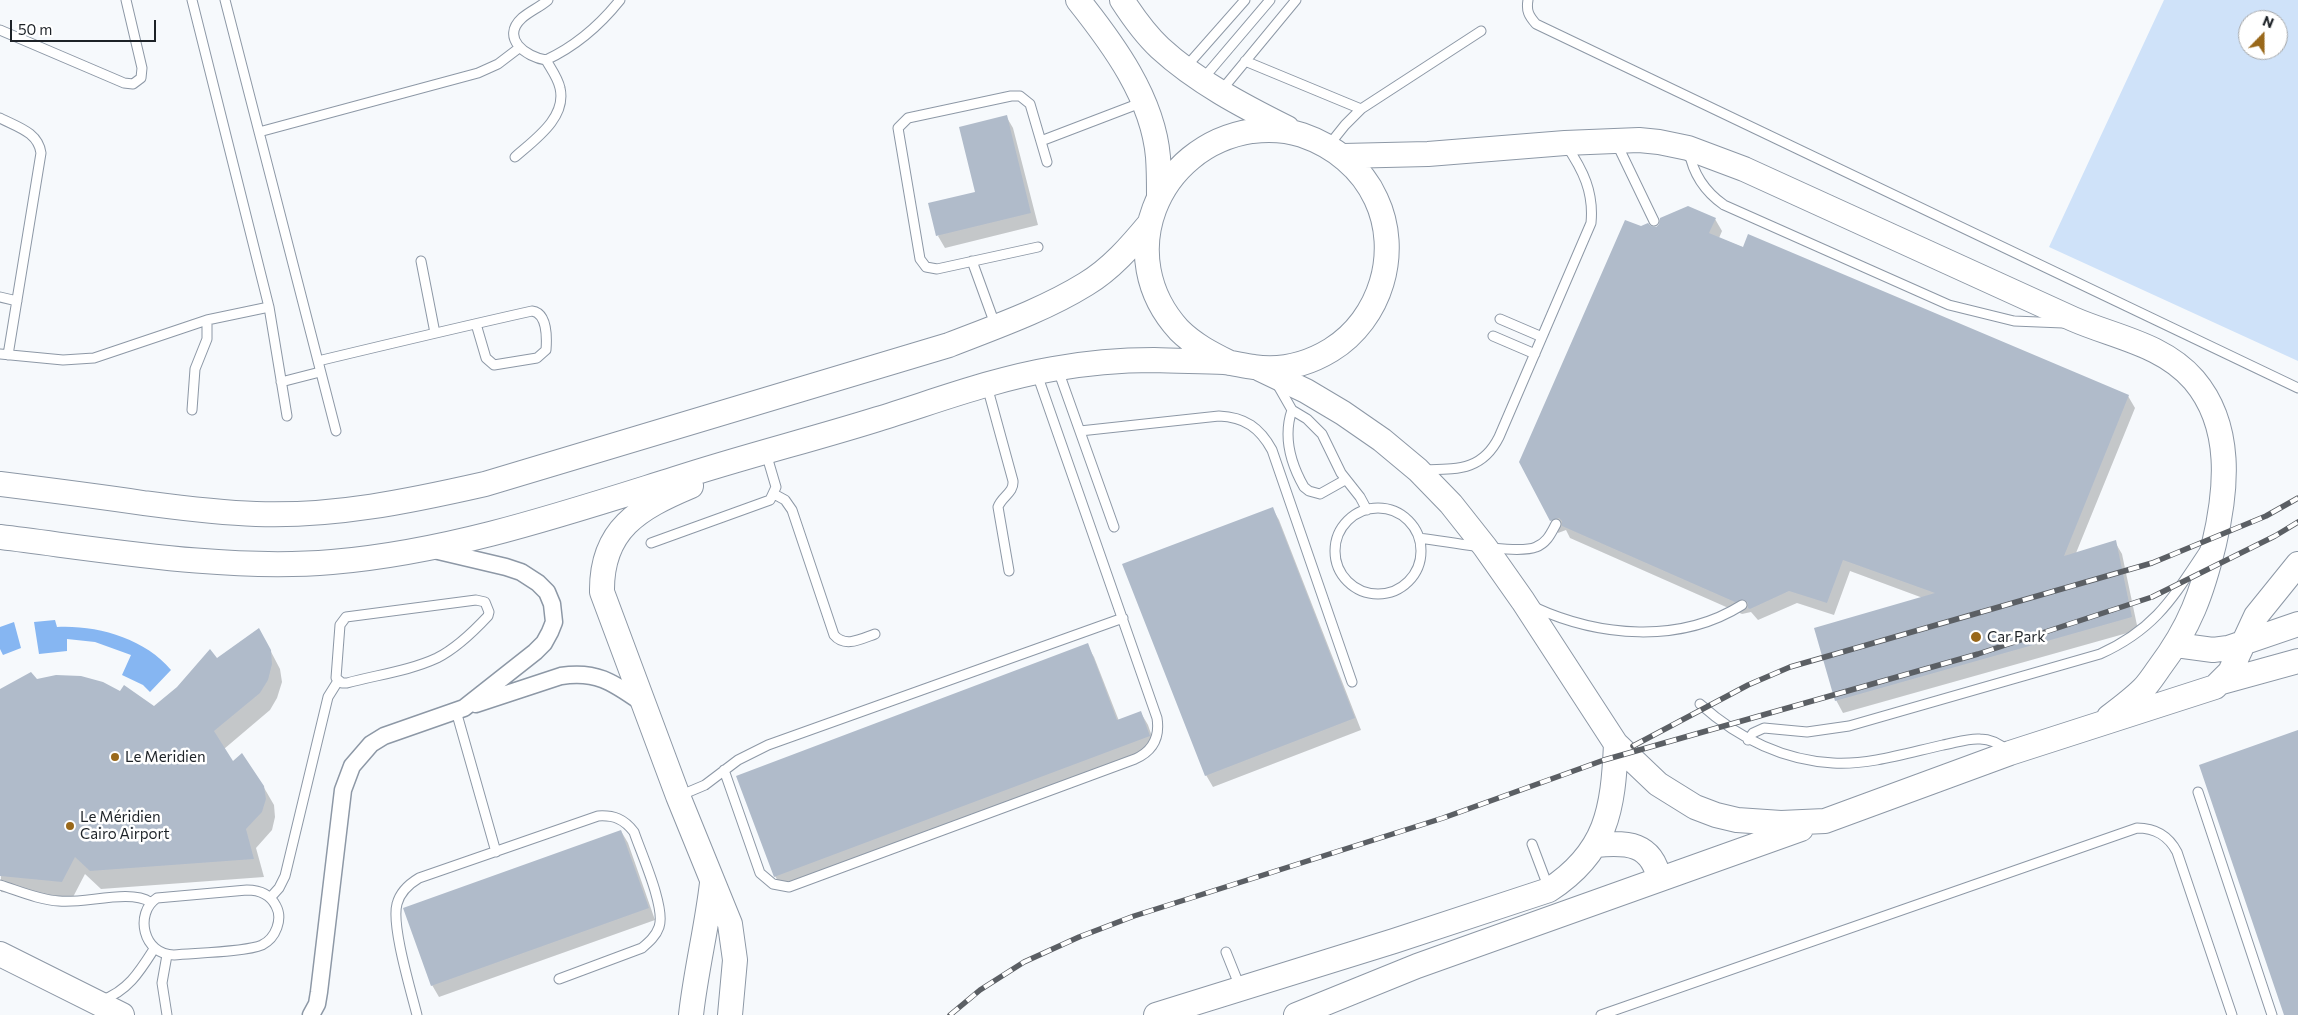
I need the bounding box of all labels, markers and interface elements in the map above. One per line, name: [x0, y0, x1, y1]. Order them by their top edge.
scale bar: [12, 10, 159, 42]
north arrow: [2238, 10, 2288, 60]
text: N: [2260, 12, 2276, 31]
text: 50 m: [18, 20, 52, 38]
place label: Car Park: [1987, 628, 2045, 646]
marker: Car Park: [1969, 630, 1983, 644]
place label: Le Meridien: [125, 748, 205, 766]
marker: Le Meridien: [109, 751, 121, 763]
place label: Le Méridien Cairo Airport: [80, 808, 170, 843]
marker: Le Méridien Cairo Airport: [64, 820, 76, 832]

